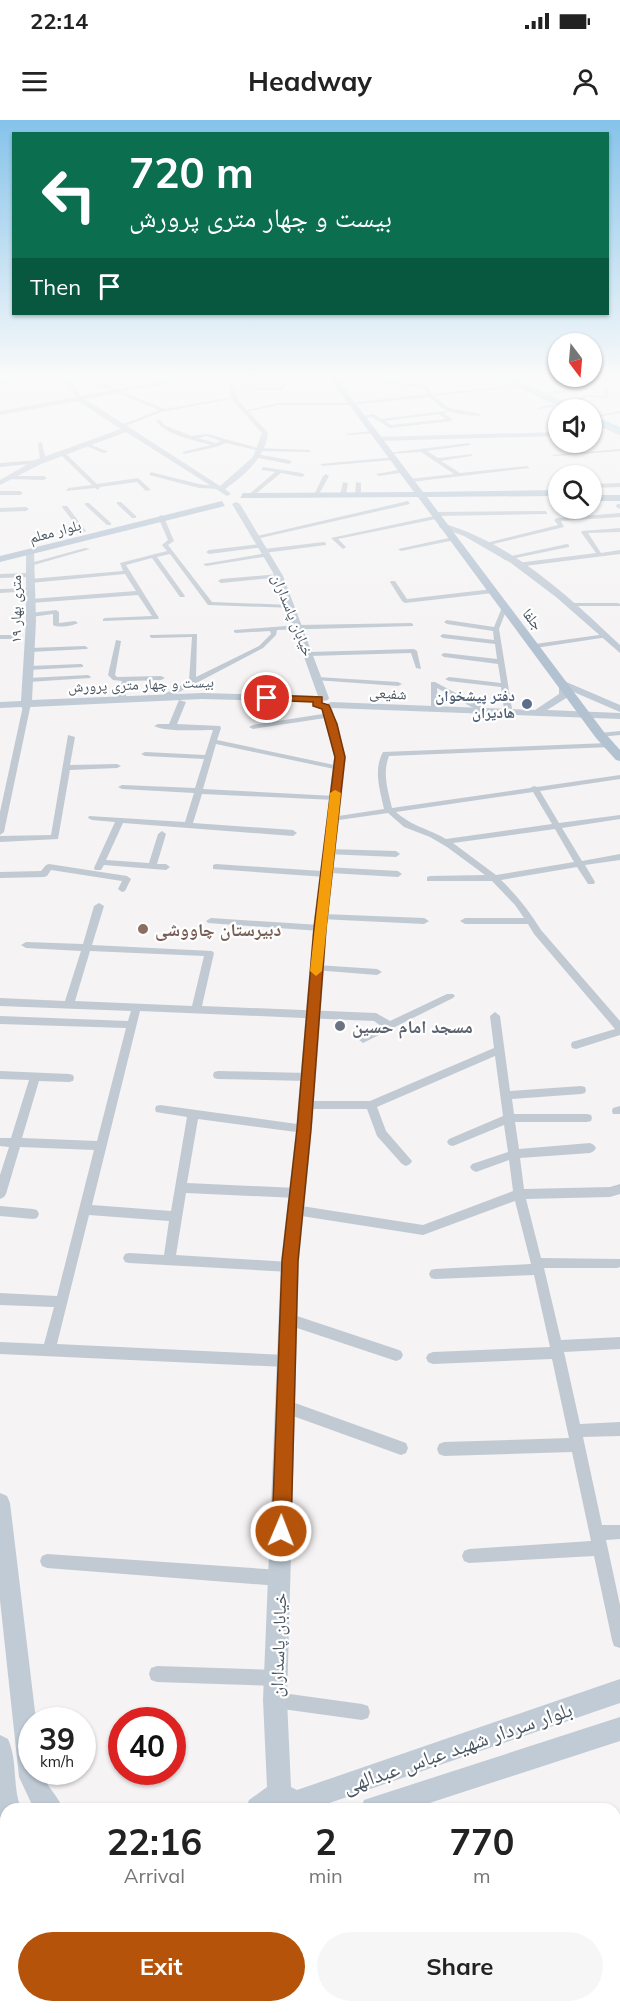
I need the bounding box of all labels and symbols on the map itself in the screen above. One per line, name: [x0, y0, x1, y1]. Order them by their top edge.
north arrow: [548, 333, 602, 387]
street label: بلوار معلم: [27, 515, 83, 548]
street label: خیابان پاسداران: [267, 571, 318, 660]
street label: ۱۹ متری بهار: [6, 575, 26, 643]
street label: جلفا: [518, 604, 548, 634]
street label: بیست و چهار متری پرورش: [68, 672, 214, 697]
pin: [241, 672, 292, 723]
street label: شفیعی: [369, 683, 407, 704]
place label: دفتر پیشخوان هادیران: [435, 686, 515, 722]
marker: دفتر پیشخوان هادیران: [520, 697, 534, 711]
place label: دبیرستان چاووشی: [155, 918, 281, 941]
marker: دبیرستان چاووشی: [136, 922, 150, 936]
place label: مسجد امام حسین: [352, 1015, 473, 1039]
marker: مسجد امام حسین: [333, 1019, 347, 1033]
position arrow: [249, 1499, 313, 1563]
street label: خیابان پاسداران: [265, 1592, 291, 1698]
street label: بلوار سردار شهید عباس عبدالهی: [339, 1695, 576, 1799]
speed limit sign: 40: [108, 1707, 186, 1785]

